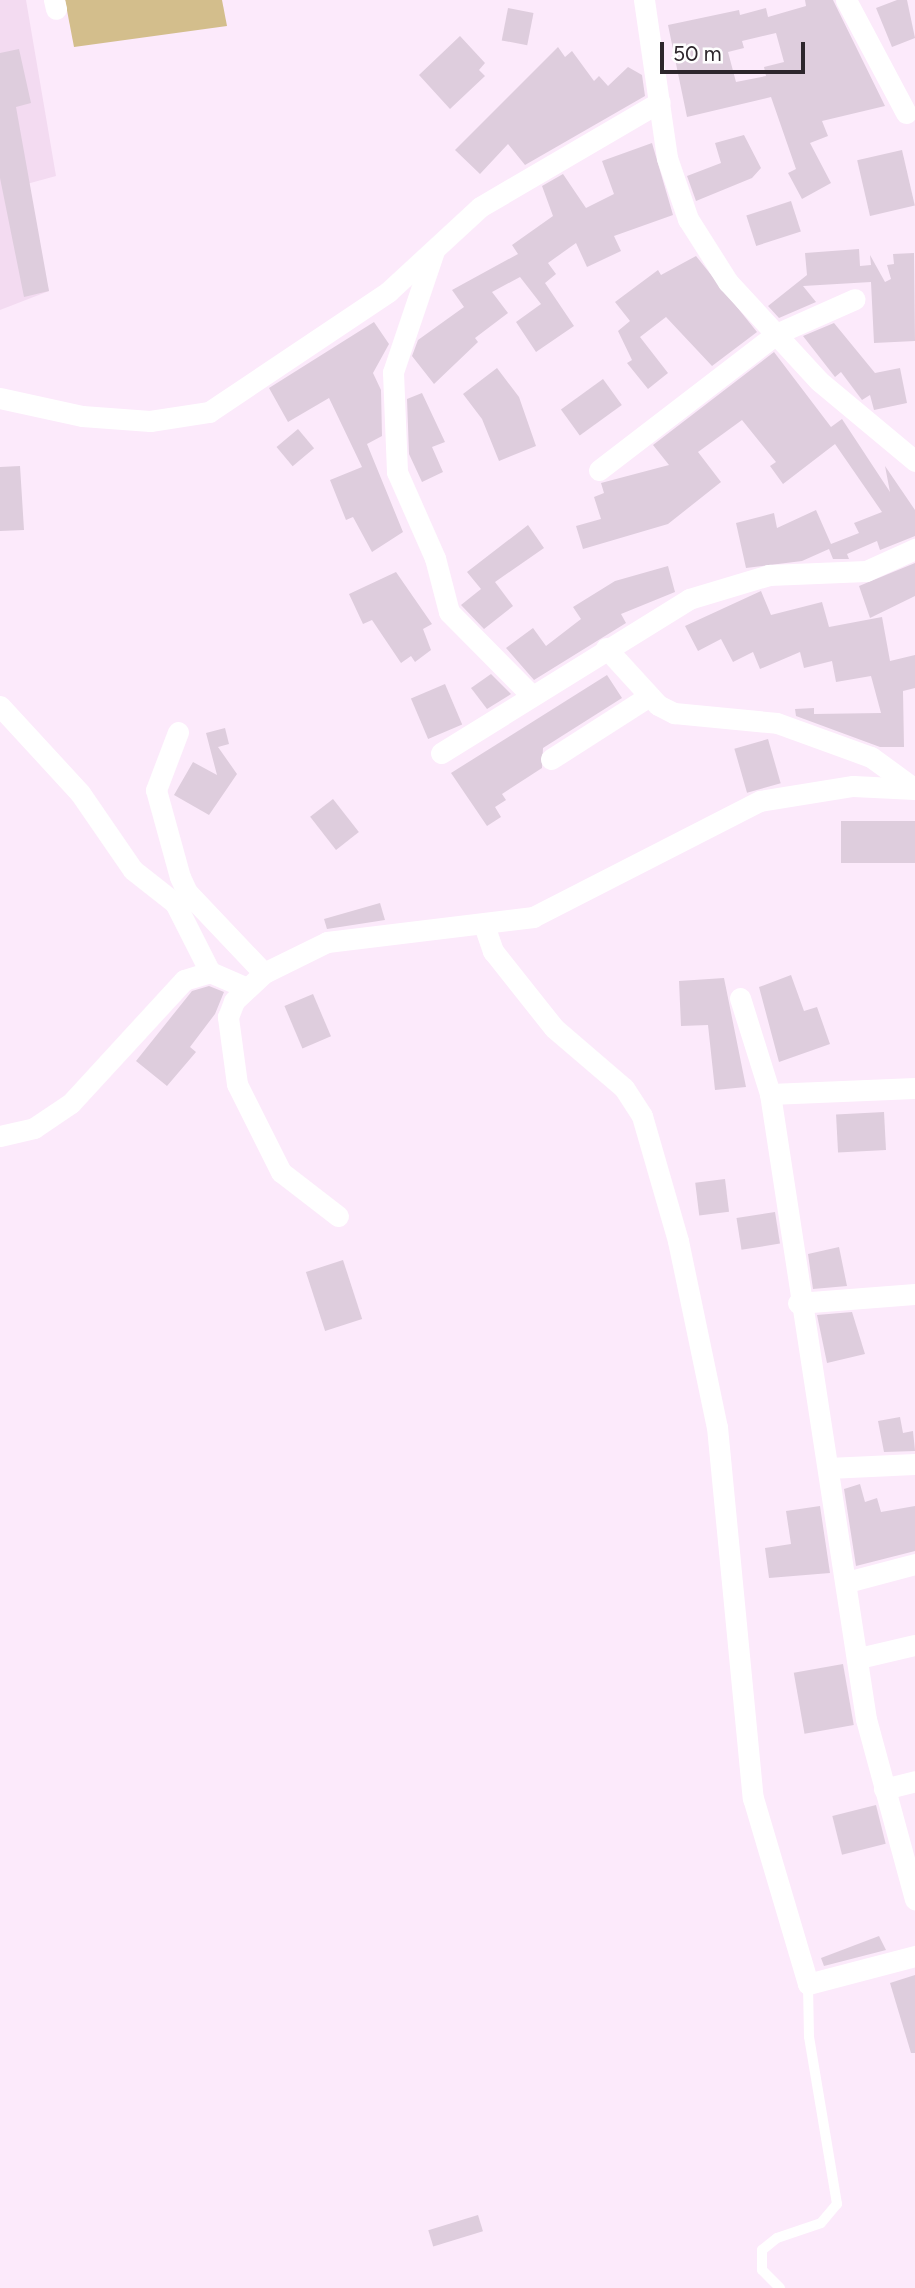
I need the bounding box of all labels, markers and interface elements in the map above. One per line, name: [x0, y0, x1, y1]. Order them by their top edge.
scale bar: [663, 28, 808, 72]
text: 50 m: [673, 41, 722, 66]

